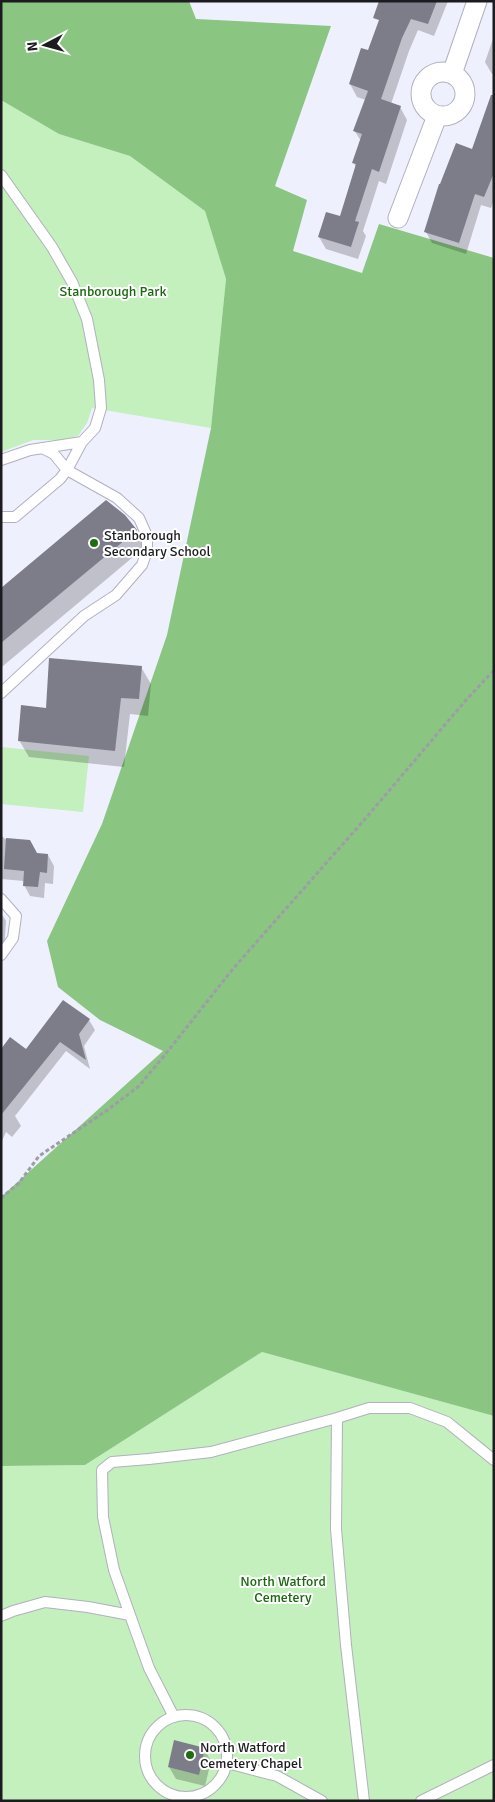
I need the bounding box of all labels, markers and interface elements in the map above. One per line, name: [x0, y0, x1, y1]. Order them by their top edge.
north arrow: [20, 20, 70, 70]
text: N: [24, 41, 42, 52]
park label: Stanborough Park: [60, 283, 166, 300]
place label: Stanborough Secondary School: [104, 527, 211, 560]
marker: Stanborough Secondary School: [88, 537, 100, 549]
park label: North Watford Cemetery: [240, 1573, 326, 1606]
place label: North Watford Cemetery Chapel: [200, 1739, 302, 1772]
marker: North Watford Cemetery Chapel: [184, 1749, 196, 1761]

